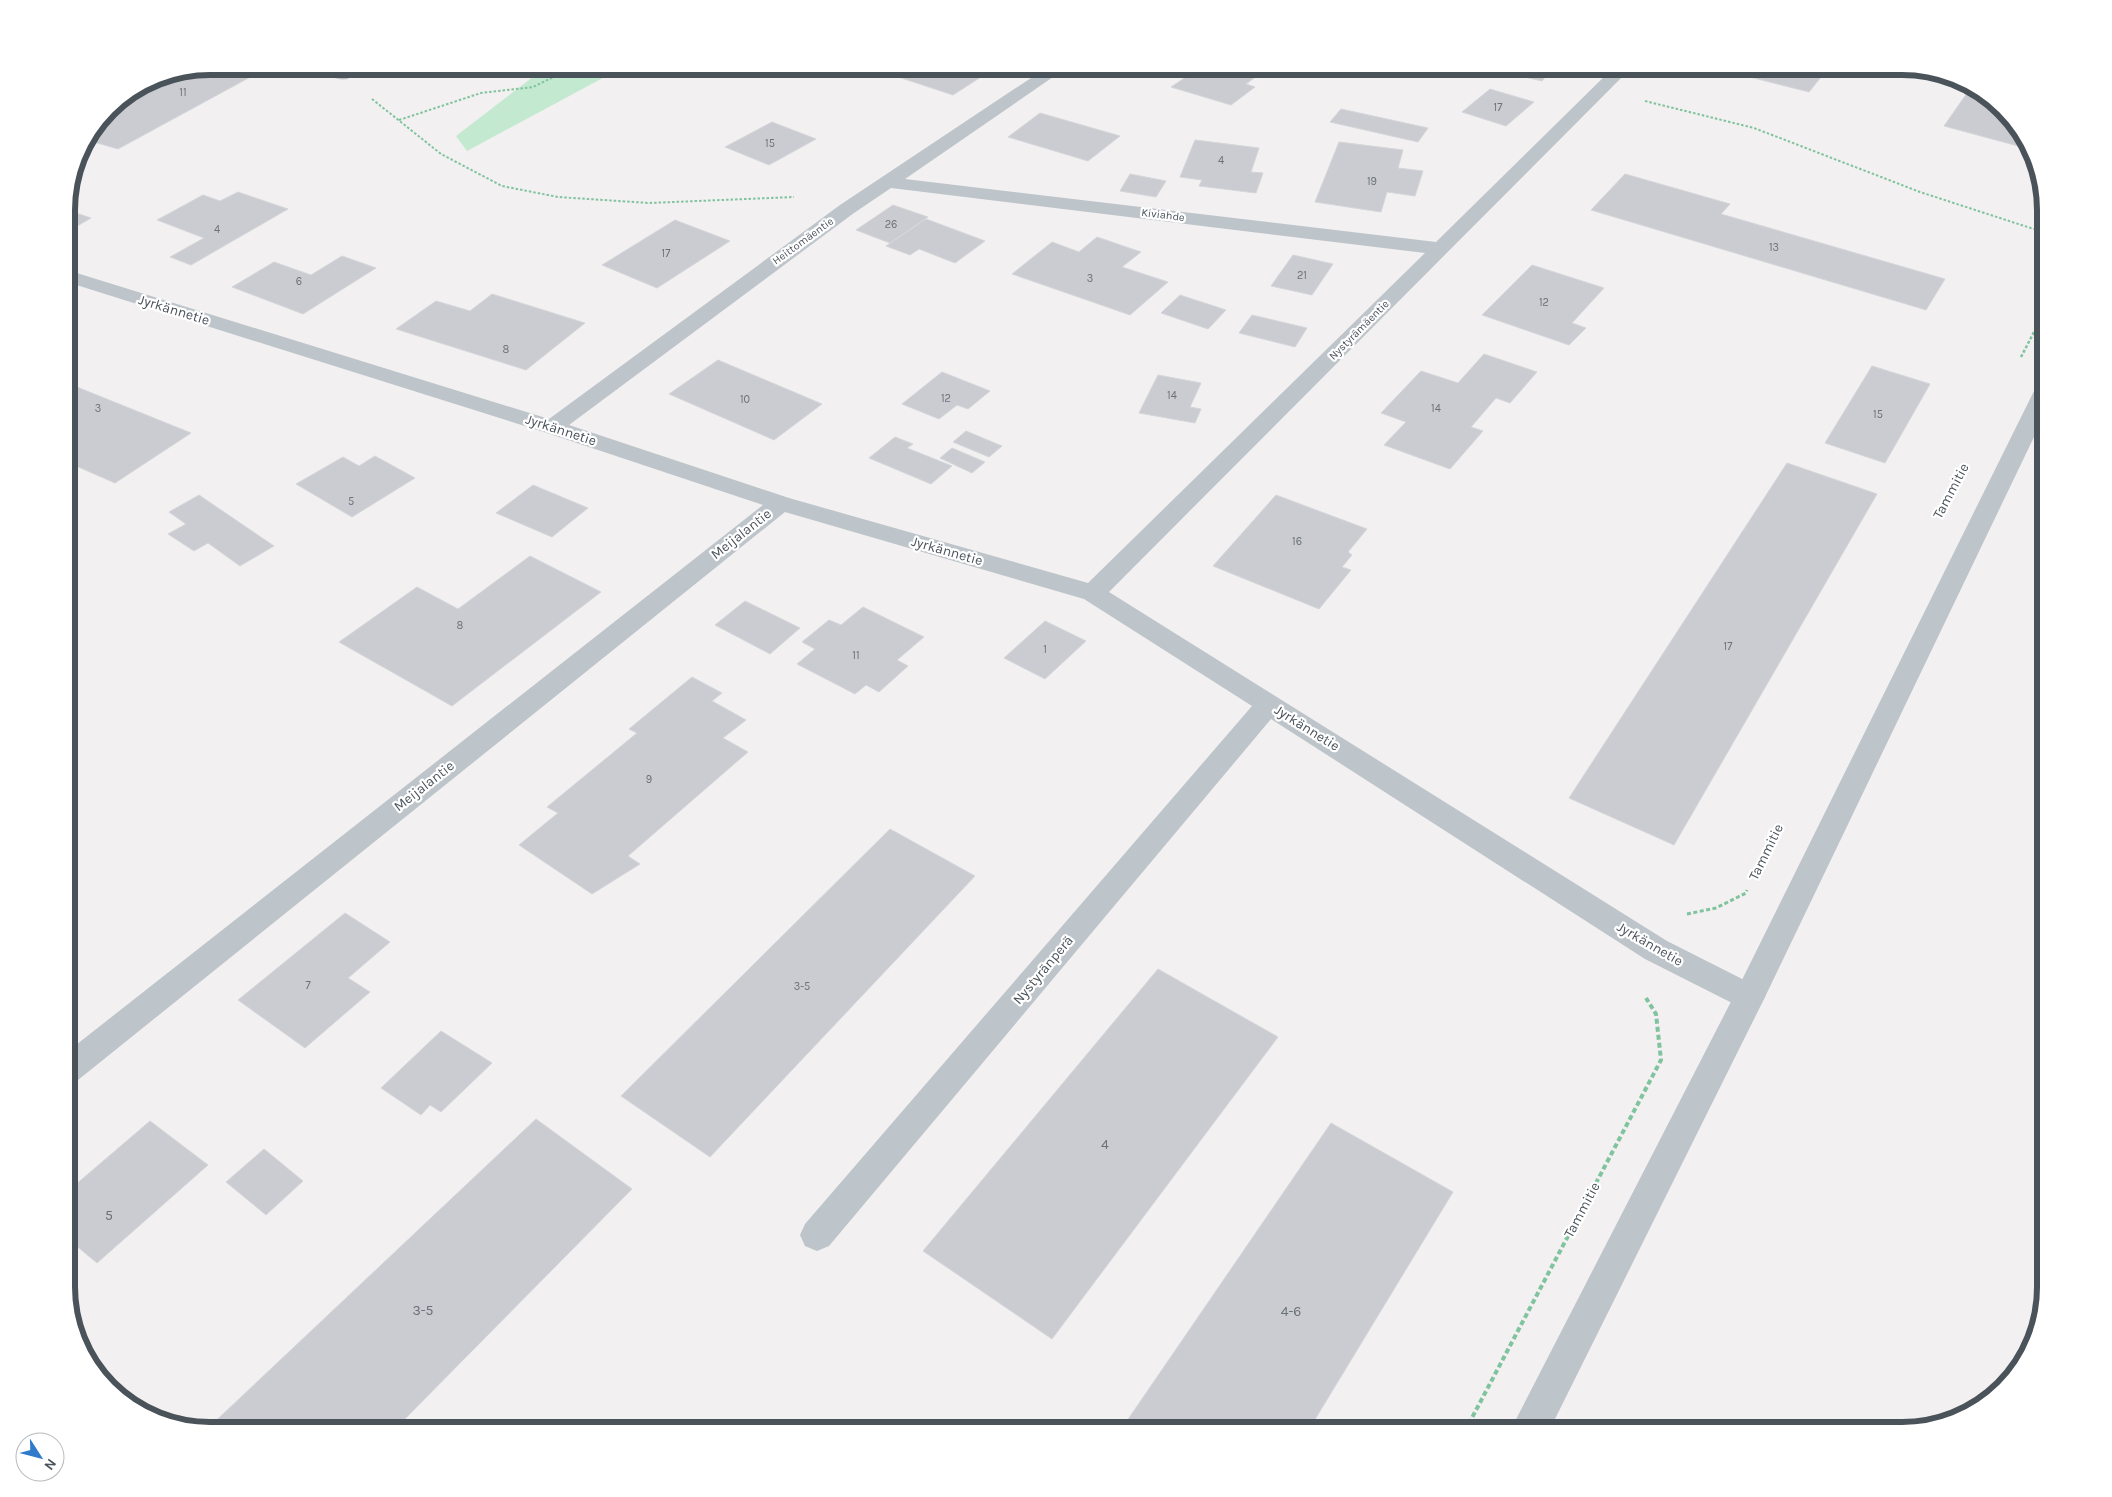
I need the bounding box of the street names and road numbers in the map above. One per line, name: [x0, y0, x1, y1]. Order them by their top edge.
street label: Kiviahde: [1141, 206, 1186, 224]
street label: Heittomäentie: [770, 214, 836, 267]
street label: Jyrkännetie: [136, 291, 212, 329]
street label: Nystyrämäentie: [1326, 297, 1392, 363]
street label: Jyrkännetie: [523, 411, 599, 449]
street label: Tammitie: [1929, 460, 1973, 522]
street label: Meijalantie: [707, 505, 775, 563]
street label: Jyrkännetie: [909, 533, 985, 569]
street label: Jyrkännetie: [1271, 701, 1343, 755]
street label: Meijalantie: [390, 757, 458, 815]
street label: Tammitie: [1745, 821, 1787, 883]
street label: Jyrkännetie: [1614, 918, 1686, 970]
street label: Nystyränperä: [1009, 932, 1077, 1008]
street label: Tammitie: [1560, 1179, 1604, 1241]

